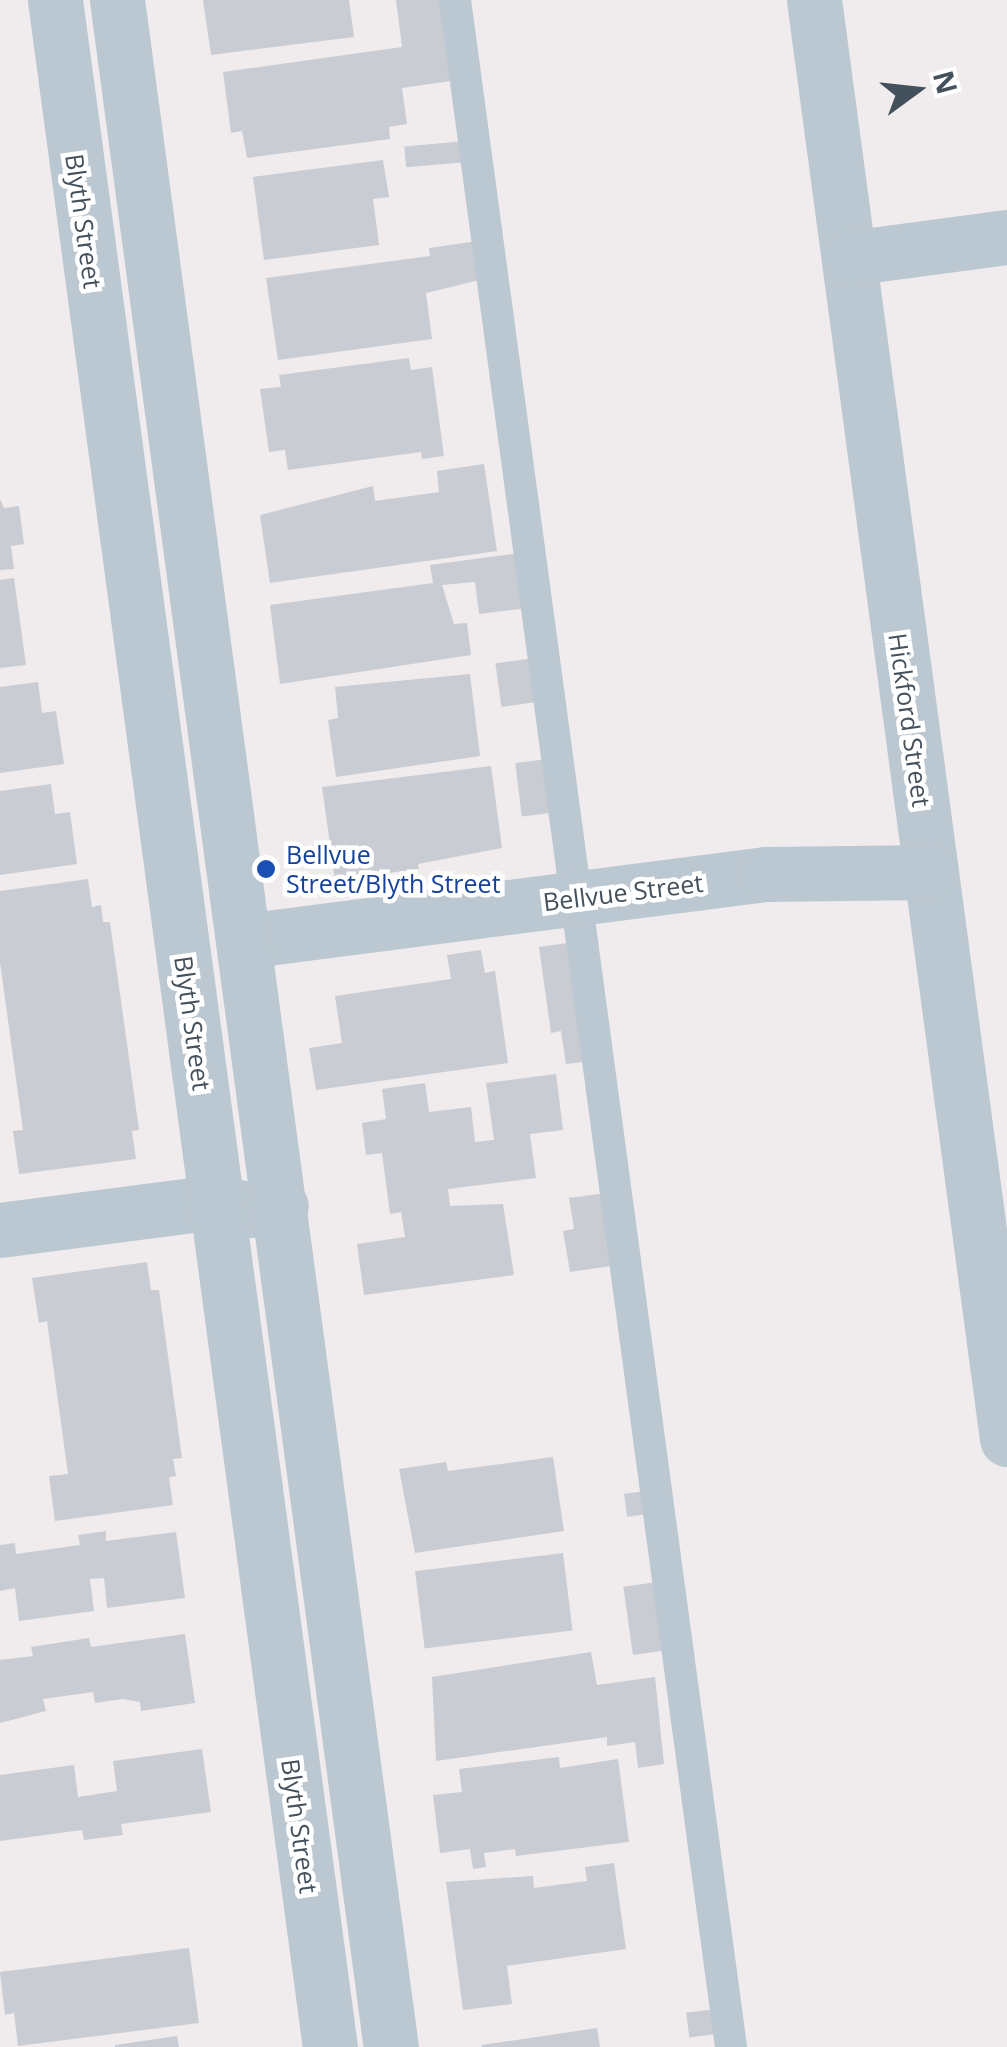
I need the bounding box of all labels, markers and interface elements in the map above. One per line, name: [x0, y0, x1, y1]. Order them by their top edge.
north arrow: [867, 40, 967, 140]
text: N: [925, 66, 967, 98]
street label: Blyth Street: [60, 152, 108, 290]
street label: Hickford Street: [883, 631, 937, 809]
place label: Bellvue Street/Blyth Street: [286, 840, 501, 899]
marker: Bellvue Street/Blyth Street: [255, 858, 277, 880]
street label: Bellvue Street: [541, 867, 705, 917]
street label: Blyth Street: [169, 954, 217, 1092]
street label: Blyth Street: [276, 1757, 324, 1895]

